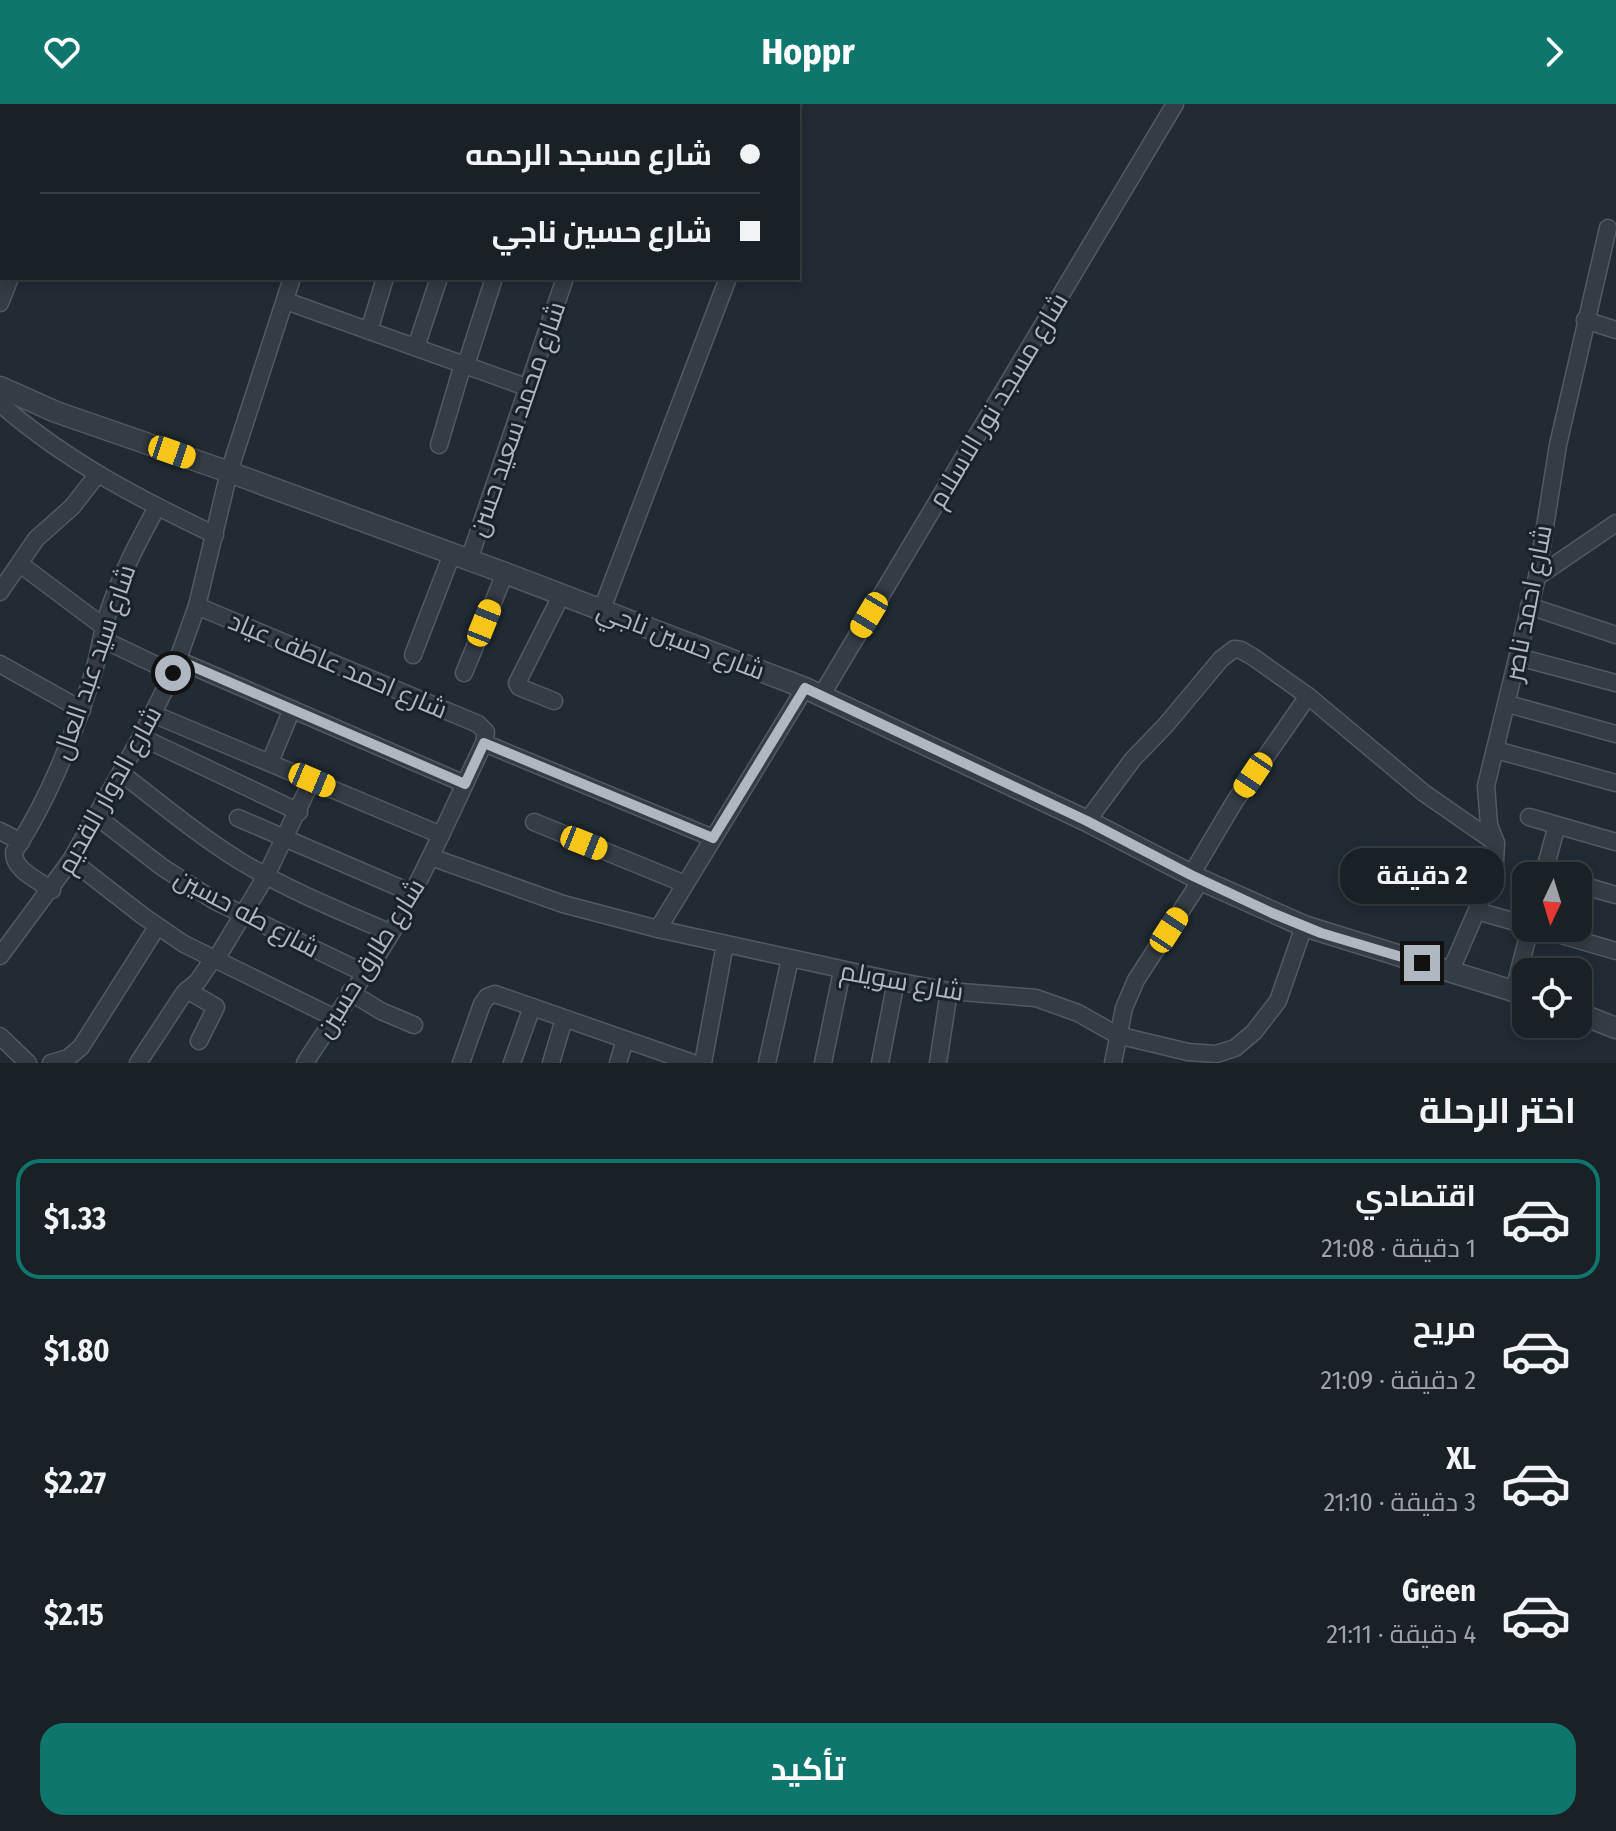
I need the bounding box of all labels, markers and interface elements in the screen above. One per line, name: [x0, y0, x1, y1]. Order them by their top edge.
icon: heart: [40, 30, 84, 74]
text: Hoppr: [761, 30, 855, 74]
icon: forward: [1532, 30, 1576, 74]
text: شارع مسجد الرحمه: [465, 137, 712, 173]
text: شارع حسين ناجي: [492, 214, 712, 250]
street label: شارع مسجد نور الاسلام: [922, 287, 1077, 514]
street label: شارع محمد سعيد حسن: [463, 298, 573, 541]
car: [145, 433, 199, 471]
street label: شارع احمد ناصر: [1498, 522, 1560, 686]
street label: شارع سيد عبد العال: [47, 560, 143, 764]
car: [846, 588, 892, 642]
street label: شارع حسين ناجي: [591, 594, 769, 691]
car: [464, 596, 504, 650]
street label: شارع احمد عاطف عياد: [223, 605, 452, 726]
route start: [155, 655, 191, 691]
street label: شارع الدوار القديم: [50, 701, 170, 881]
car: [1230, 748, 1276, 802]
car: [285, 760, 339, 800]
car: [557, 823, 611, 863]
callout: 2 دقيقة: [1340, 847, 1504, 903]
text: 2 دقيقة: [1377, 860, 1467, 891]
street label: شارع طه حسين: [169, 862, 324, 965]
north arrow: [1512, 862, 1592, 942]
map controls: [1512, 862, 1592, 1038]
street label: شارع طارق حسين: [309, 873, 432, 1044]
car: [1146, 903, 1192, 957]
route end: [1404, 945, 1440, 981]
street label: شارع سويلم: [837, 955, 966, 1010]
button: locate: [1512, 958, 1592, 1038]
text: اختر الرحلة: [1419, 1089, 1576, 1133]
text: اقتصادي: [1355, 1178, 1476, 1214]
icon: car: [1500, 1183, 1572, 1255]
text: $1.33: [44, 1201, 106, 1237]
text: 1 دقيقة · 21:08: [1321, 1233, 1476, 1264]
text: مريح: [1413, 1310, 1476, 1346]
icon: car: [1500, 1315, 1572, 1387]
text: $1.80: [44, 1333, 110, 1369]
text: 2 دقيقة · 21:09: [1321, 1365, 1476, 1396]
text: XL: [1446, 1441, 1476, 1477]
icon: car: [1500, 1447, 1572, 1519]
text: $2.27: [44, 1465, 106, 1501]
text: 3 دقيقة · 21:10: [1324, 1487, 1476, 1518]
text: Green: [1402, 1573, 1476, 1609]
icon: car: [1500, 1579, 1572, 1651]
text: $2.15: [44, 1597, 104, 1633]
text: 4 دقيقة · 21:11: [1327, 1619, 1476, 1650]
button: تأكيد: [40, 1723, 1576, 1815]

